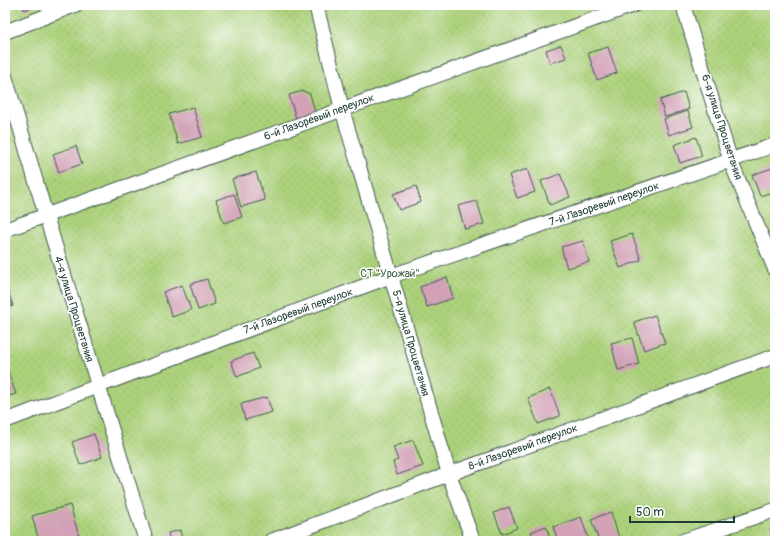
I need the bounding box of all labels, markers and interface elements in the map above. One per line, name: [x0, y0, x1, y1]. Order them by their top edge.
street label: 6-я улица Процветания: [699, 73, 745, 181]
street label: 6-й Лазоревый переулок: [262, 91, 376, 143]
street label: 7-й Лазоревый переулок: [547, 179, 661, 229]
street label: 4-я улица Процветания: [52, 254, 96, 364]
park label: СТ "Урожай": [360, 267, 420, 280]
street label: 7-й Лазоревый переулок: [241, 285, 355, 337]
street label: 5-я улица Процветания: [390, 289, 432, 397]
street label: 8-й Лазоревый переулок: [467, 421, 580, 473]
scale bar: [630, 498, 734, 524]
text: 50 m: [636, 505, 664, 520]

